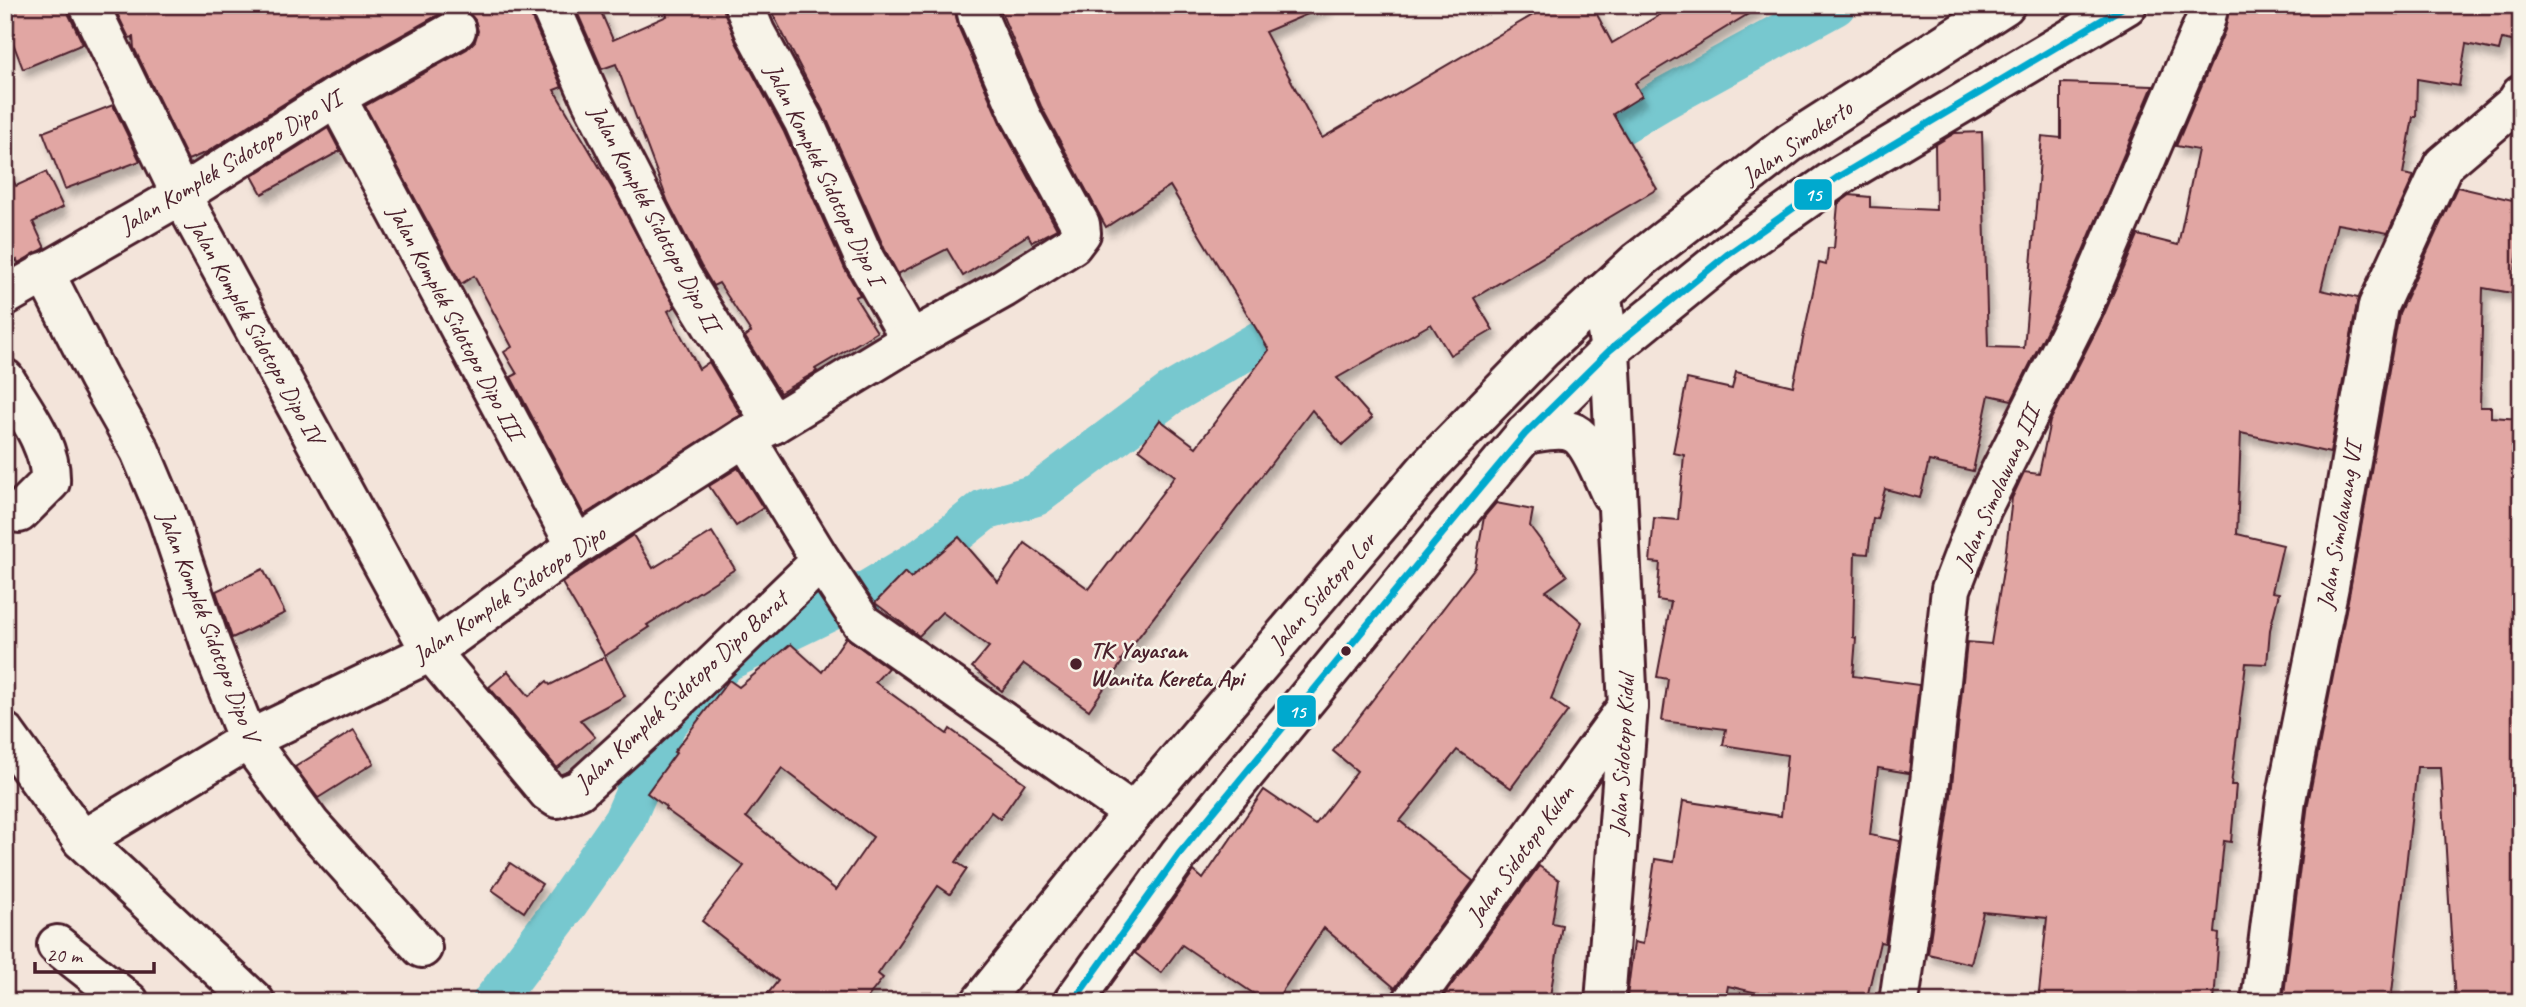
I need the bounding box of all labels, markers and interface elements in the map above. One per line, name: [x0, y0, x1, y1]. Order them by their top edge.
street label: Jalan Komplek Sidotopo Dipo I: [758, 58, 894, 294]
street label: Jalan Komplek Sidotopo Dipo VI: [113, 81, 351, 241]
street label: Jalan Simokerto: [1735, 92, 1859, 191]
street label: Jalan Komplek Sidotopo Dipo II: [582, 99, 730, 341]
line badge: 15: [1793, 178, 1833, 211]
text: 15: [1805, 183, 1823, 207]
street label: Jalan Komplek Sidotopo Dipo III: [381, 199, 533, 448]
street label: Jalan Komplek Sidotopo Dipo IV: [181, 212, 333, 454]
street label: Jalan Simolawang III: [1947, 397, 2048, 576]
street label: Jalan Simolawang VI: [2309, 435, 2369, 612]
street label: Jalan Komplek Sidotopo Dipo V: [151, 506, 269, 750]
street label: Jalan Komplek Sidotopo Dipo: [406, 517, 612, 670]
street label: Jalan Sidotopo Lor: [1261, 524, 1384, 659]
street label: Jalan Komplek Sidotopo Dipo Barat: [568, 582, 796, 798]
place label: TK Yayasan Wanita Kereta Api: [1090, 635, 1247, 693]
unlabelled marker: [1339, 644, 1353, 658]
marker: TK Yayasan Wanita Kereta Api: [1068, 656, 1084, 672]
street label: Jalan Sidotopo Kidul: [1603, 670, 1641, 837]
line badge: 15: [1276, 694, 1317, 728]
text: 15: [1289, 700, 1307, 724]
street label: Jalan Sidotopo Kulon: [1459, 778, 1581, 930]
scale bar: [35, 930, 154, 974]
text: 20 m: [46, 942, 84, 968]

